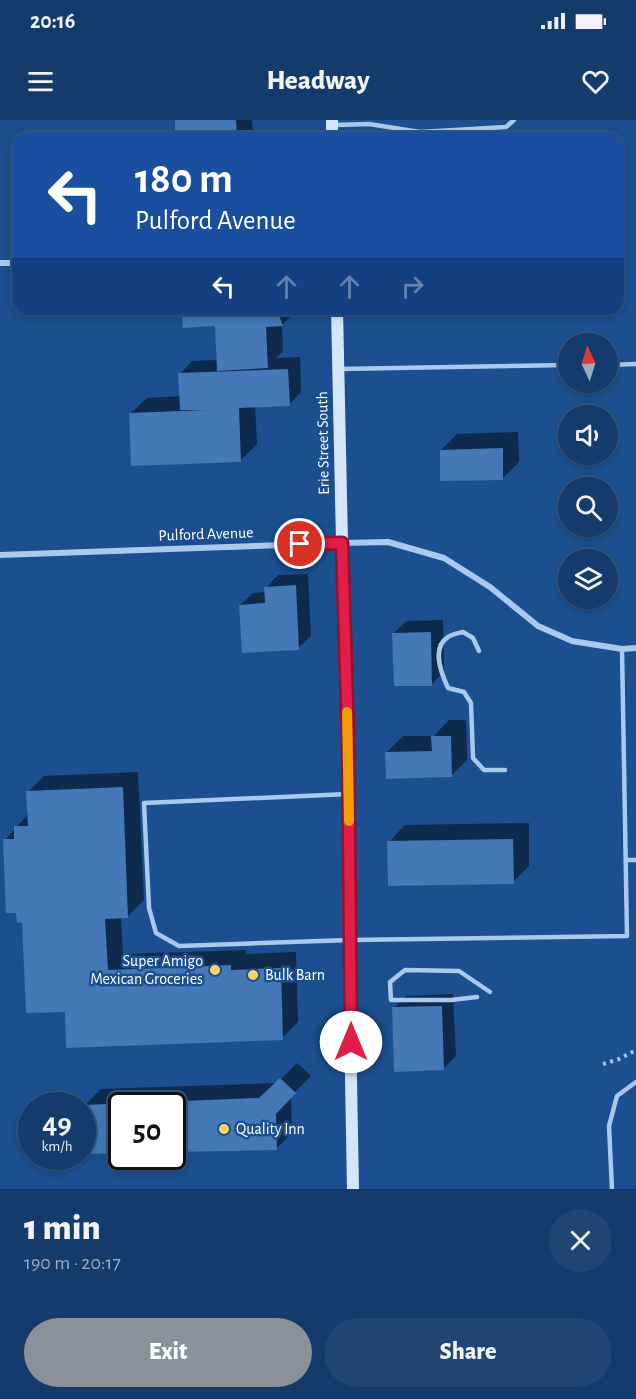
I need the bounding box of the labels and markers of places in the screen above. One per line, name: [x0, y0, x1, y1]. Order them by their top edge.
pin: [274, 518, 325, 569]
place label: Super Amigo Mexican Groceries: [90, 953, 203, 987]
marker: Super Amigo Mexican Groceries: [208, 963, 222, 977]
place label: Bulk Barn: [265, 967, 325, 983]
marker: Bulk Barn: [246, 968, 260, 982]
place label: Quality Inn: [236, 1121, 305, 1138]
marker: Quality Inn: [217, 1122, 231, 1136]

